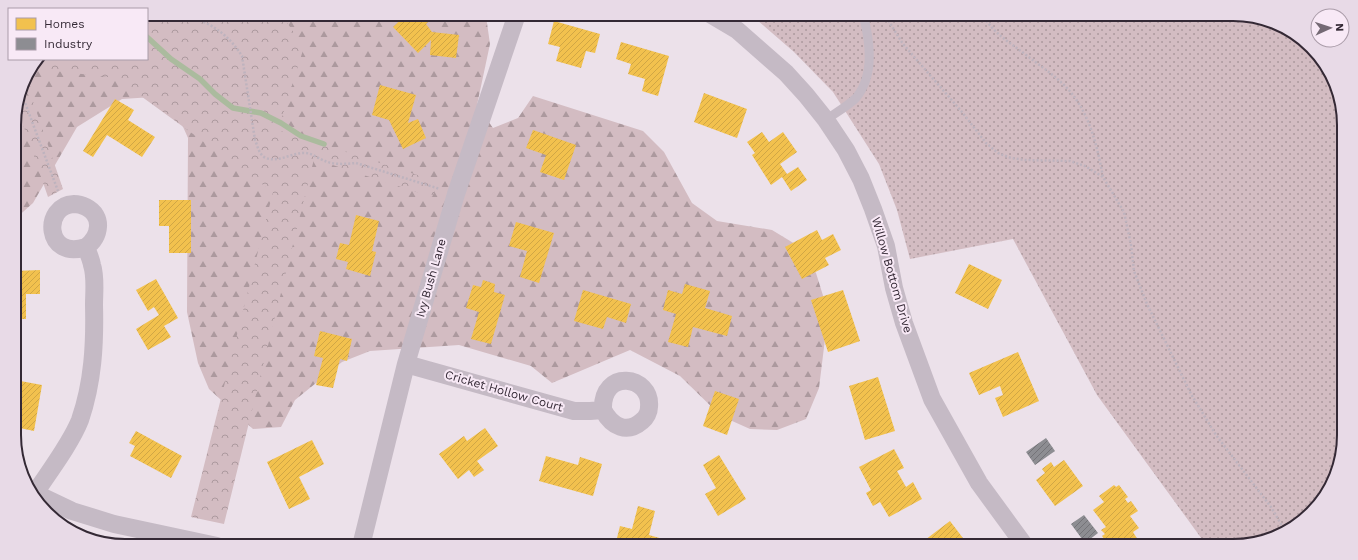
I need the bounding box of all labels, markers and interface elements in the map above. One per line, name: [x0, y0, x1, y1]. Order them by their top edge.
legend: [8, 8, 148, 60]
north arrow: [1310, 8, 1350, 48]
text: Homes: [44, 17, 85, 31]
text: N: [1333, 23, 1346, 32]
text: Industry: [44, 37, 93, 51]
street label: Willow Bottom Drive: [869, 216, 915, 335]
street label: Ivy Bush Lane: [413, 237, 449, 319]
street label: Cricket Hollow Court: [443, 367, 565, 415]

